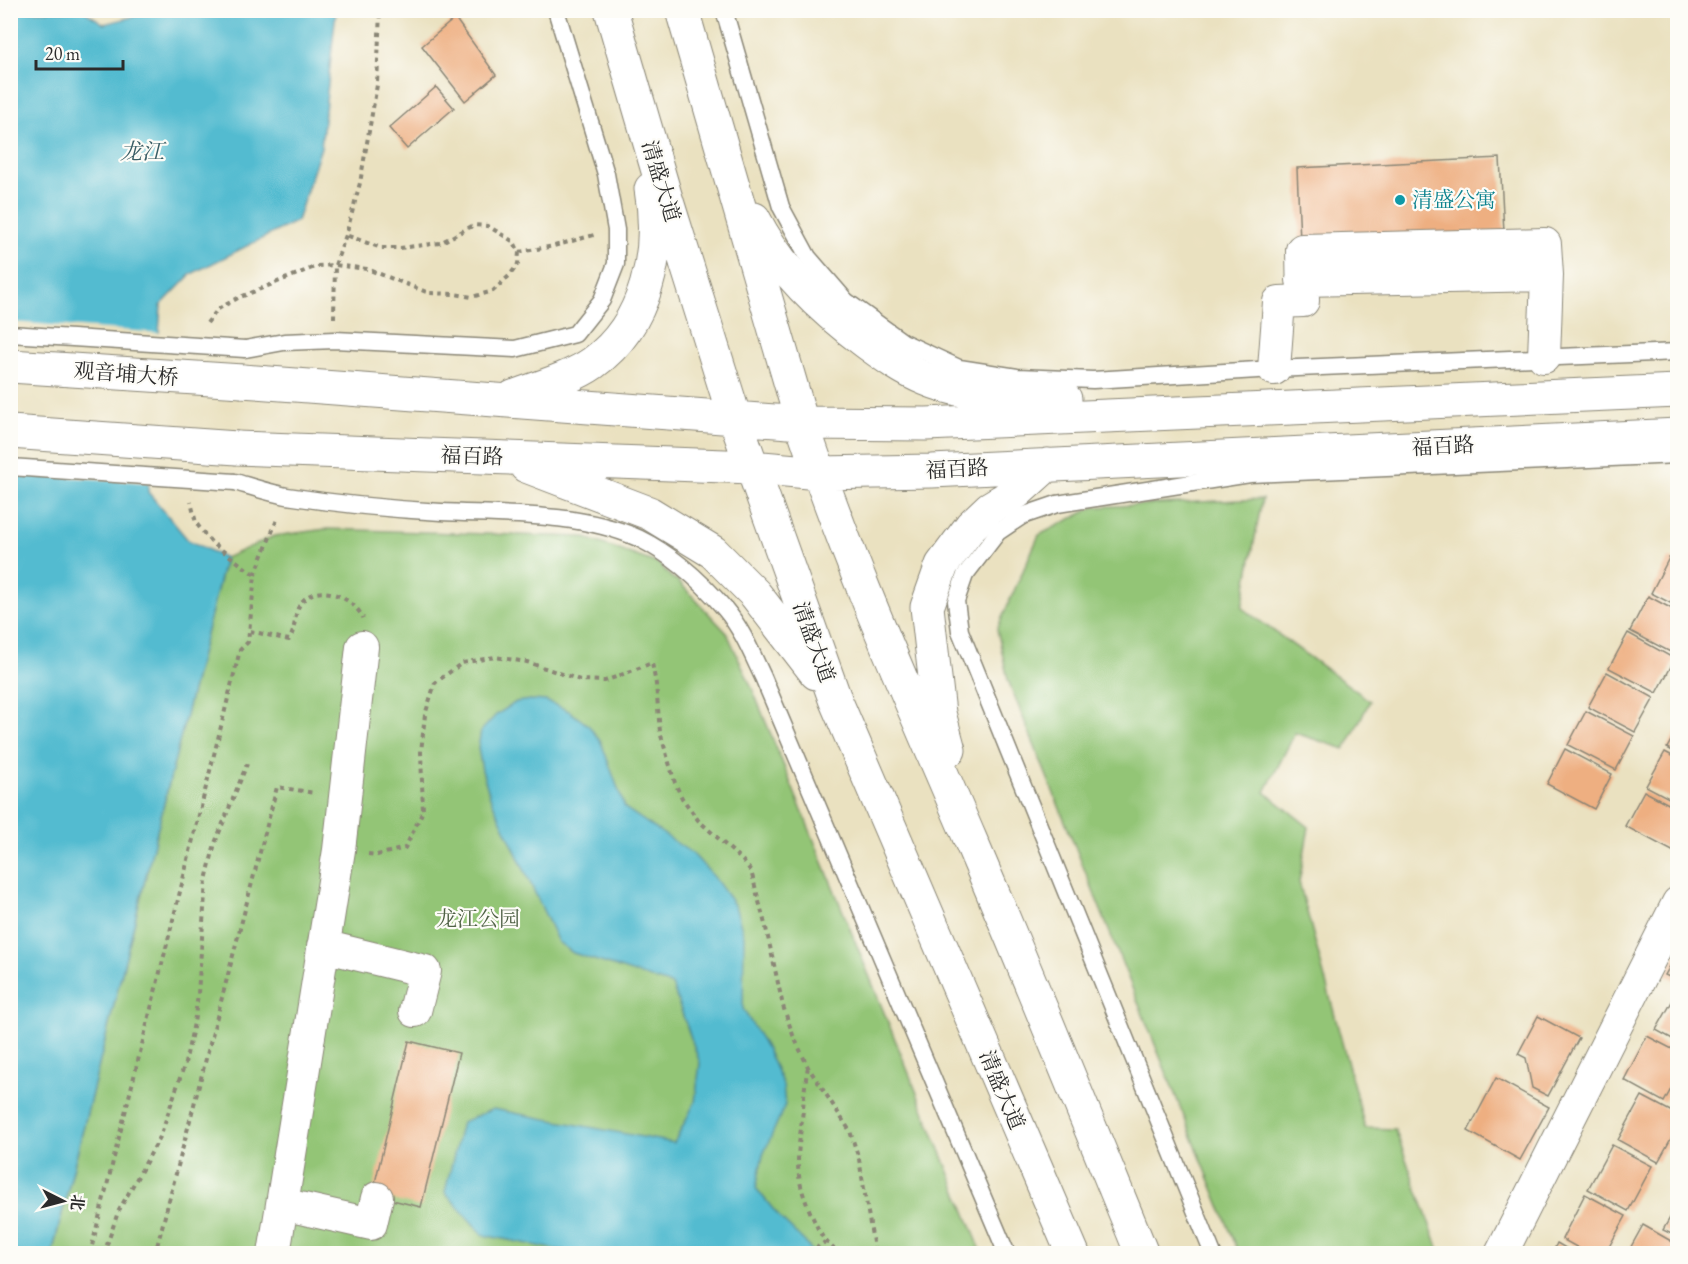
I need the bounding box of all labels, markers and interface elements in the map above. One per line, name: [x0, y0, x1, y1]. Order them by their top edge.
scale bar: [36, 33, 123, 71]
text: 20 m: [45, 42, 80, 65]
water label: 龙江: [120, 137, 167, 166]
street label: 清盛大道: [636, 137, 687, 225]
place label: 清盛公寓: [1412, 186, 1496, 213]
marker: 清盛公寓: [1393, 193, 1407, 207]
street label: 观音埔大桥: [73, 356, 179, 391]
street label: 福百路: [1411, 430, 1475, 461]
street label: 福百路: [440, 441, 504, 470]
street label: 福百路: [925, 453, 989, 484]
street label: 清盛大道: [787, 598, 842, 686]
park label: 龙江公园: [436, 905, 520, 932]
street label: 清盛大道: [974, 1046, 1031, 1134]
north arrow: [33, 1171, 93, 1231]
text: 北: [66, 1193, 89, 1212]

